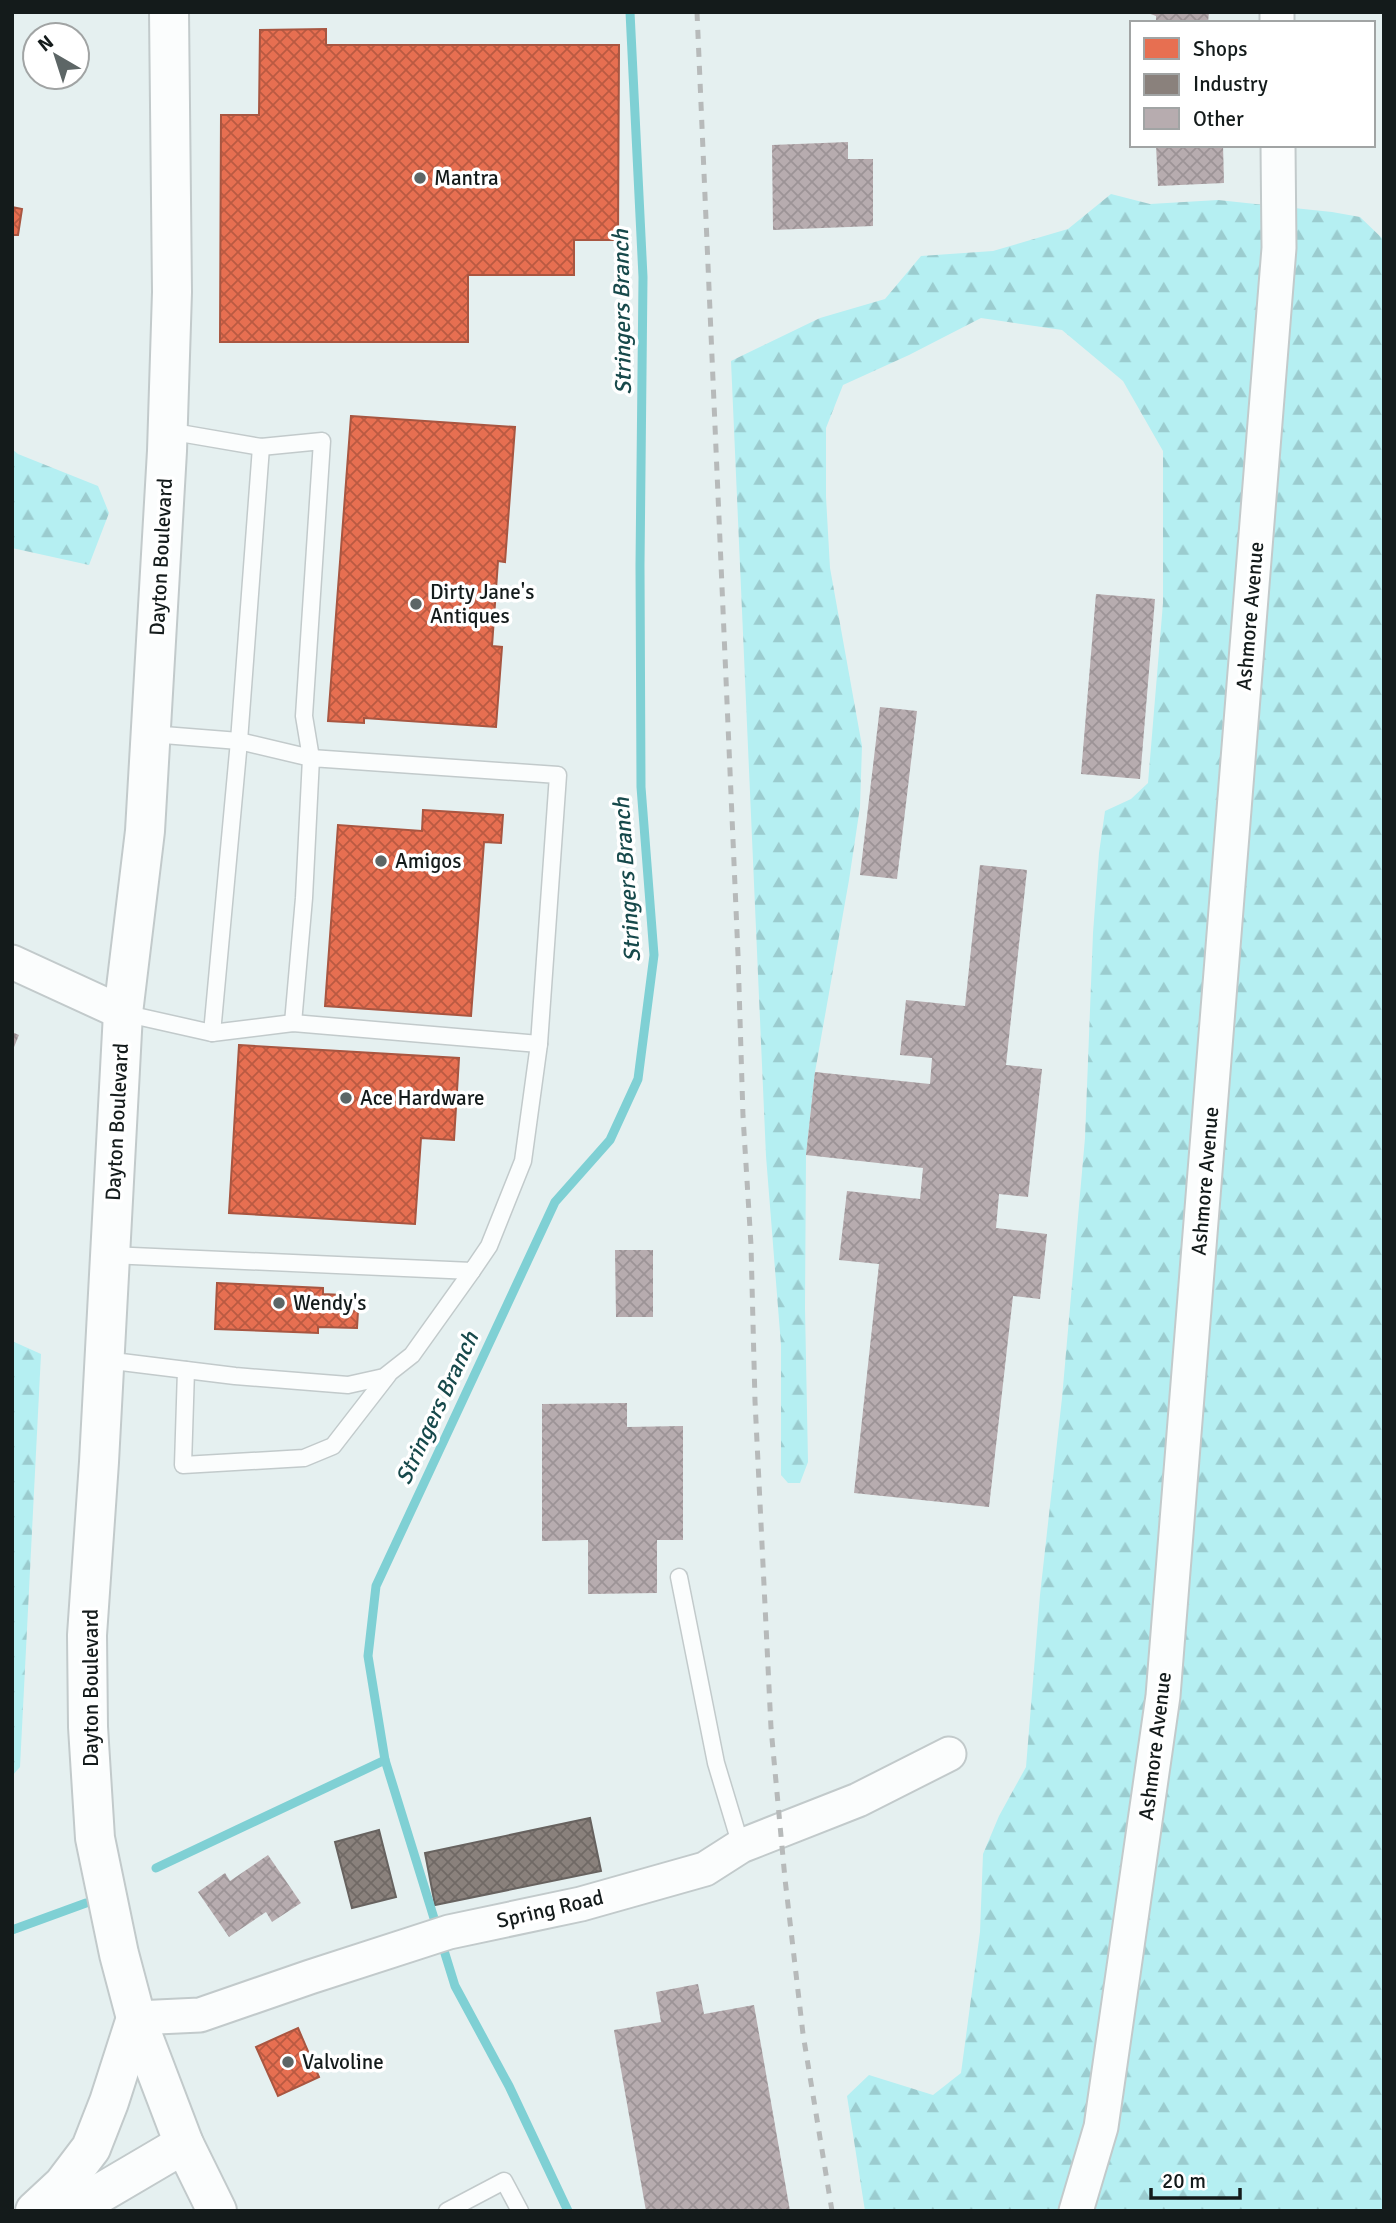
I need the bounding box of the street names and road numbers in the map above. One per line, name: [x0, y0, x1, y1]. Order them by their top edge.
street label: Dayton Boulevard: [144, 477, 178, 637]
street label: Ashmore Avenue: [1231, 541, 1269, 691]
street label: Dayton Boulevard: [100, 1042, 134, 1202]
street label: Ashmore Avenue: [1186, 1106, 1224, 1256]
street label: Dayton Boulevard: [78, 1609, 104, 1767]
street label: Ashmore Avenue: [1133, 1670, 1177, 1822]
street label: Spring Road: [494, 1884, 606, 1934]

